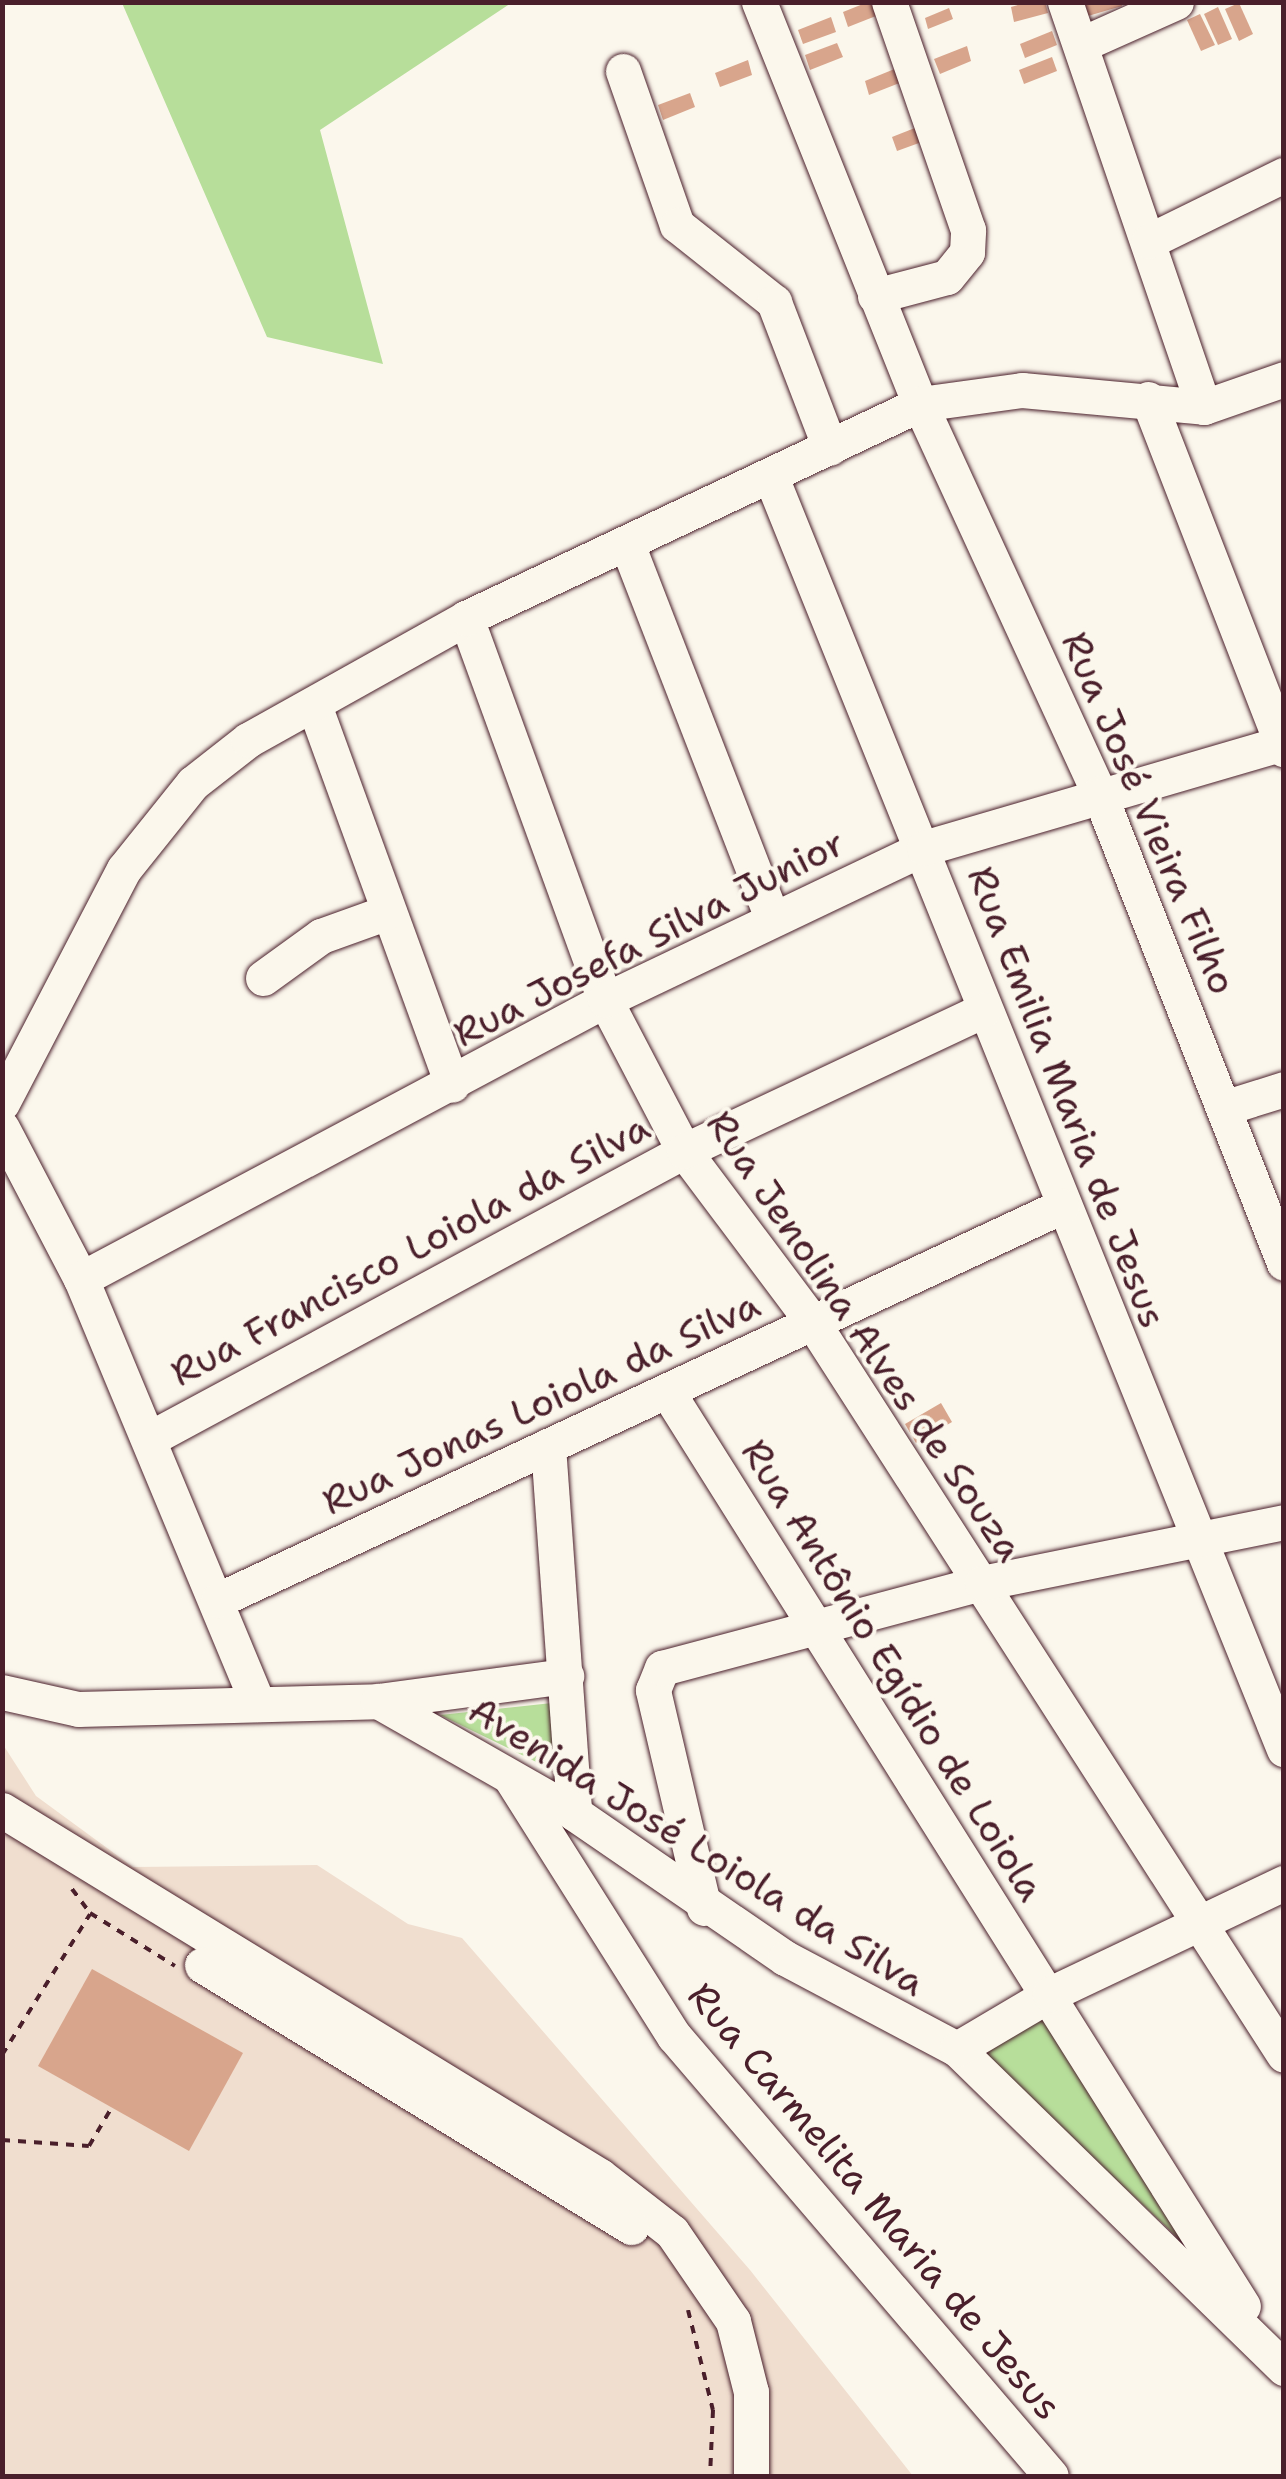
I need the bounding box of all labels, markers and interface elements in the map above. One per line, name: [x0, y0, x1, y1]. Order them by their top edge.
street label: Rua José Vieira Filho: [1052, 625, 1246, 1001]
street label: Rua Josefa Silva Junior: [446, 819, 852, 1057]
street label: Rua Emilia Maria de Jesus: [958, 860, 1176, 1334]
street label: Rua Jenolina Alves de Souza: [697, 1102, 1033, 1570]
street label: Rua Francisco Loiola da Silva: [163, 1104, 657, 1396]
street label: Rua Jonas Loiola da Silva: [315, 1282, 767, 1524]
street label: Rua Antônio Egídio de Loiola: [732, 1431, 1054, 1909]
street label: Avenida José Loiola da Silva: [461, 1686, 933, 2006]
street label: Rua Carmelita Maria de Jesus: [679, 1973, 1071, 2429]

